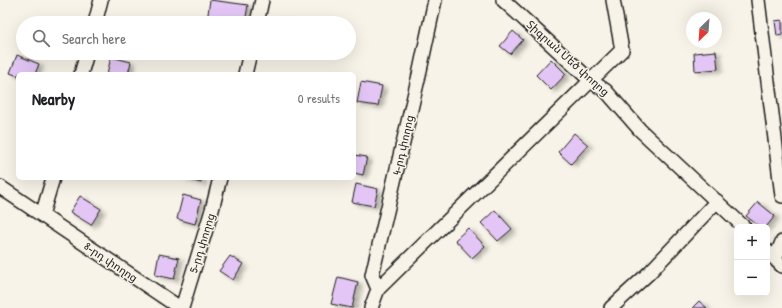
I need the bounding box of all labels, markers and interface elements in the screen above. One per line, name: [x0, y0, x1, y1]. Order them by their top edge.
north arrow: [686, 12, 722, 48]
search box: [16, 16, 356, 60]
street label: Տիգրան Մեծ փողոց: [524, 17, 612, 99]
icon: search: [30, 27, 52, 49]
text: Search here: [62, 28, 126, 49]
text: Nearby: [32, 87, 75, 110]
text: 0 results: [298, 89, 340, 107]
street label: 4-րդ փողոց: [389, 114, 417, 176]
street label: 5-րդ փողոց: [186, 212, 218, 274]
map controls: [734, 224, 770, 296]
button: +: [734, 224, 770, 260]
street label: 8-րդ փողոց: [82, 239, 140, 285]
button: −: [734, 260, 770, 296]

